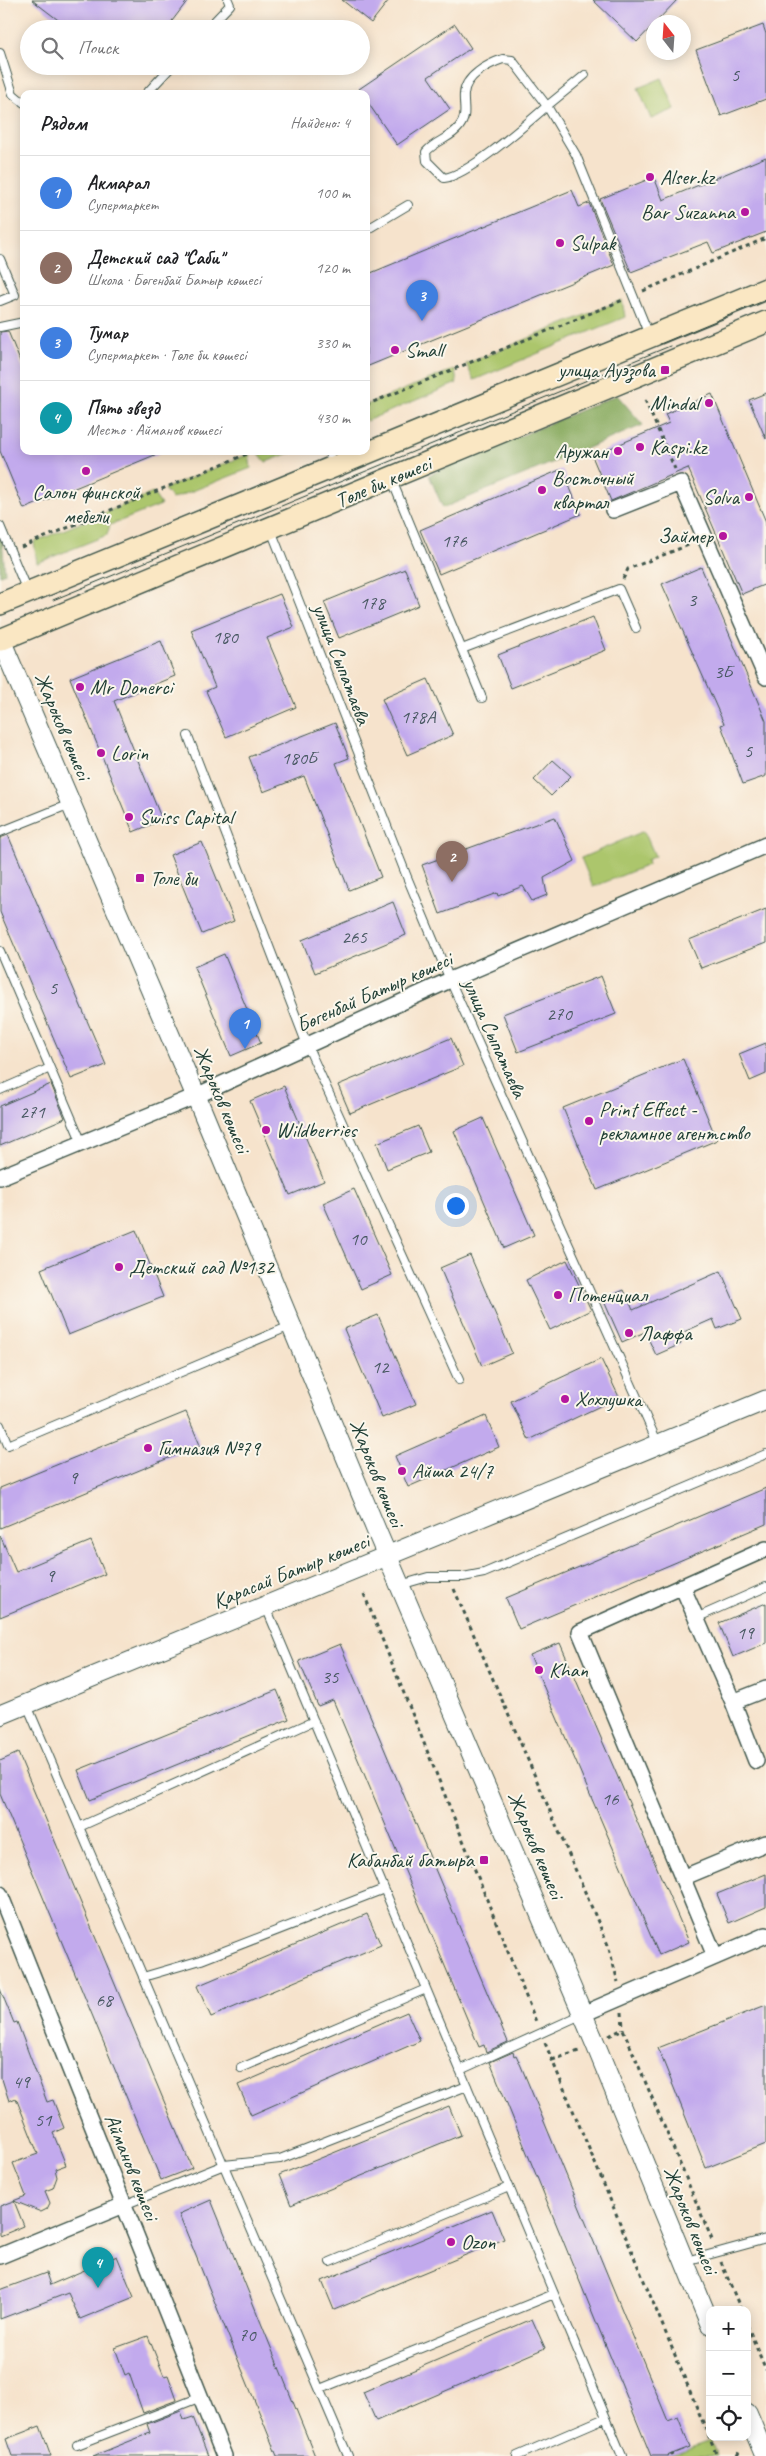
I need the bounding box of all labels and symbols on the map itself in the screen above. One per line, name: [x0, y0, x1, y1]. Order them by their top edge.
north arrow: [646, 15, 691, 60]
house number: 5: [731, 63, 741, 87]
place label: Alser.kz: [660, 164, 716, 190]
marker: Alser.kz: [644, 171, 656, 183]
place label: Bar Suzanna: [641, 199, 737, 225]
marker: Bar Suzanna: [739, 206, 751, 218]
place label: Sulpak: [570, 230, 617, 256]
marker: Sulpak: [554, 237, 566, 249]
pin: 3: [406, 280, 438, 321]
place label: Small: [405, 337, 447, 363]
marker: Small: [389, 344, 401, 356]
place label: улица Ауэзова: [556, 357, 657, 384]
marker: улица Ауэзова: [659, 364, 671, 376]
place label: Mindal: [650, 390, 702, 416]
marker: Mindal: [703, 397, 715, 409]
place label: Kaspi.kz: [650, 434, 709, 460]
place label: Аружан: [555, 438, 609, 464]
marker: Kaspi.kz: [634, 441, 646, 453]
marker: Аружан: [612, 445, 624, 457]
street label: Төле би көшесі: [331, 449, 438, 514]
marker: Салон финской мебели: [80, 465, 92, 477]
place label: Восточный квартал: [552, 465, 635, 515]
place label: Салон финской мебели: [32, 479, 141, 529]
marker: Восточный квартал: [536, 484, 548, 496]
place label: Solva: [703, 484, 741, 510]
marker: Solva: [743, 491, 755, 503]
place label: Займер: [658, 523, 714, 549]
house number: 176: [441, 529, 468, 553]
marker: Займер: [717, 530, 729, 542]
house number: 3: [688, 588, 698, 612]
house number: 178: [359, 591, 387, 615]
street label: улица Сыпатаева: [306, 598, 378, 730]
house number: 180: [212, 625, 239, 649]
house number: 3Б: [714, 660, 735, 684]
street label: Жароков көшесі: [29, 668, 98, 786]
place label: Mr Donerci: [90, 674, 176, 700]
marker: Mr Donerci: [74, 681, 86, 693]
house number: 178А: [400, 705, 437, 729]
house number: 5: [744, 739, 754, 763]
place label: Lorin: [111, 740, 149, 766]
house number: 180Б: [281, 746, 320, 770]
marker: Lorin: [95, 747, 107, 759]
place label: Swiss Capital: [139, 804, 237, 830]
marker: Swiss Capital: [123, 811, 135, 823]
pin: 2: [436, 841, 468, 882]
place label: Толе би: [150, 865, 199, 891]
marker: Толе би: [134, 872, 146, 884]
house number: 265: [341, 925, 368, 949]
street label: Бөгенбай Батыр көшесі: [292, 945, 459, 1038]
street label: улица Сыпатаева: [456, 973, 534, 1103]
house number: 5: [49, 976, 59, 1000]
house number: 270: [546, 1002, 573, 1026]
pin: 1: [229, 1008, 261, 1049]
street label: Жароков көшесі: [188, 1041, 257, 1159]
place label: Print Effect - рекламное агентство: [599, 1096, 751, 1146]
house number: 271: [19, 1100, 46, 1124]
marker: Print Effect - рекламное агентство: [583, 1115, 595, 1127]
place label: Wildberries: [276, 1117, 358, 1143]
marker: Wildberries: [260, 1124, 272, 1136]
your location: [443, 1193, 469, 1219]
house number: 10: [349, 1227, 368, 1251]
place label: Детский сад №132: [129, 1254, 275, 1280]
marker: Детский сад №132: [113, 1261, 125, 1273]
place label: Потенциал: [568, 1282, 649, 1308]
marker: Потенциал: [552, 1289, 564, 1301]
place label: Лаффа: [639, 1320, 693, 1346]
marker: Лаффа: [623, 1327, 635, 1339]
house number: 12: [371, 1355, 390, 1379]
place label: Хохлушка: [575, 1386, 644, 1412]
marker: Хохлушка: [559, 1393, 571, 1405]
street label: Жароков көшесі: [344, 1415, 412, 1534]
place label: Гимназия №79: [158, 1435, 262, 1461]
marker: Гимназия №79: [142, 1442, 154, 1454]
place label: Айша 24/7: [412, 1458, 495, 1484]
marker: Айша 24/7: [396, 1465, 408, 1477]
house number: 9: [69, 1466, 79, 1490]
street label: Қарасай Батыр көшесі: [209, 1527, 376, 1614]
house number: 9: [46, 1564, 56, 1588]
house number: 19: [736, 1621, 755, 1645]
place label: Khan: [549, 1657, 589, 1683]
marker: Khan: [533, 1664, 545, 1676]
house number: 35: [321, 1665, 340, 1689]
street label: Жароков көшесі: [502, 1787, 571, 1905]
house number: 16: [601, 1787, 620, 1811]
place label: Кабанбай батыра: [347, 1847, 476, 1873]
marker: Кабанбай батыра: [478, 1854, 490, 1866]
house number: 68: [95, 1988, 115, 2012]
house number: 49: [12, 2070, 31, 2094]
house number: 51: [34, 2108, 53, 2132]
street label: Айманов көшесі: [99, 2110, 166, 2227]
street label: Жароков көшесі: [658, 2162, 726, 2281]
place label: Ozon: [461, 2229, 496, 2255]
marker: Ozon: [445, 2236, 457, 2248]
pin: 4: [82, 2247, 114, 2288]
house number: 70: [238, 2323, 257, 2347]

